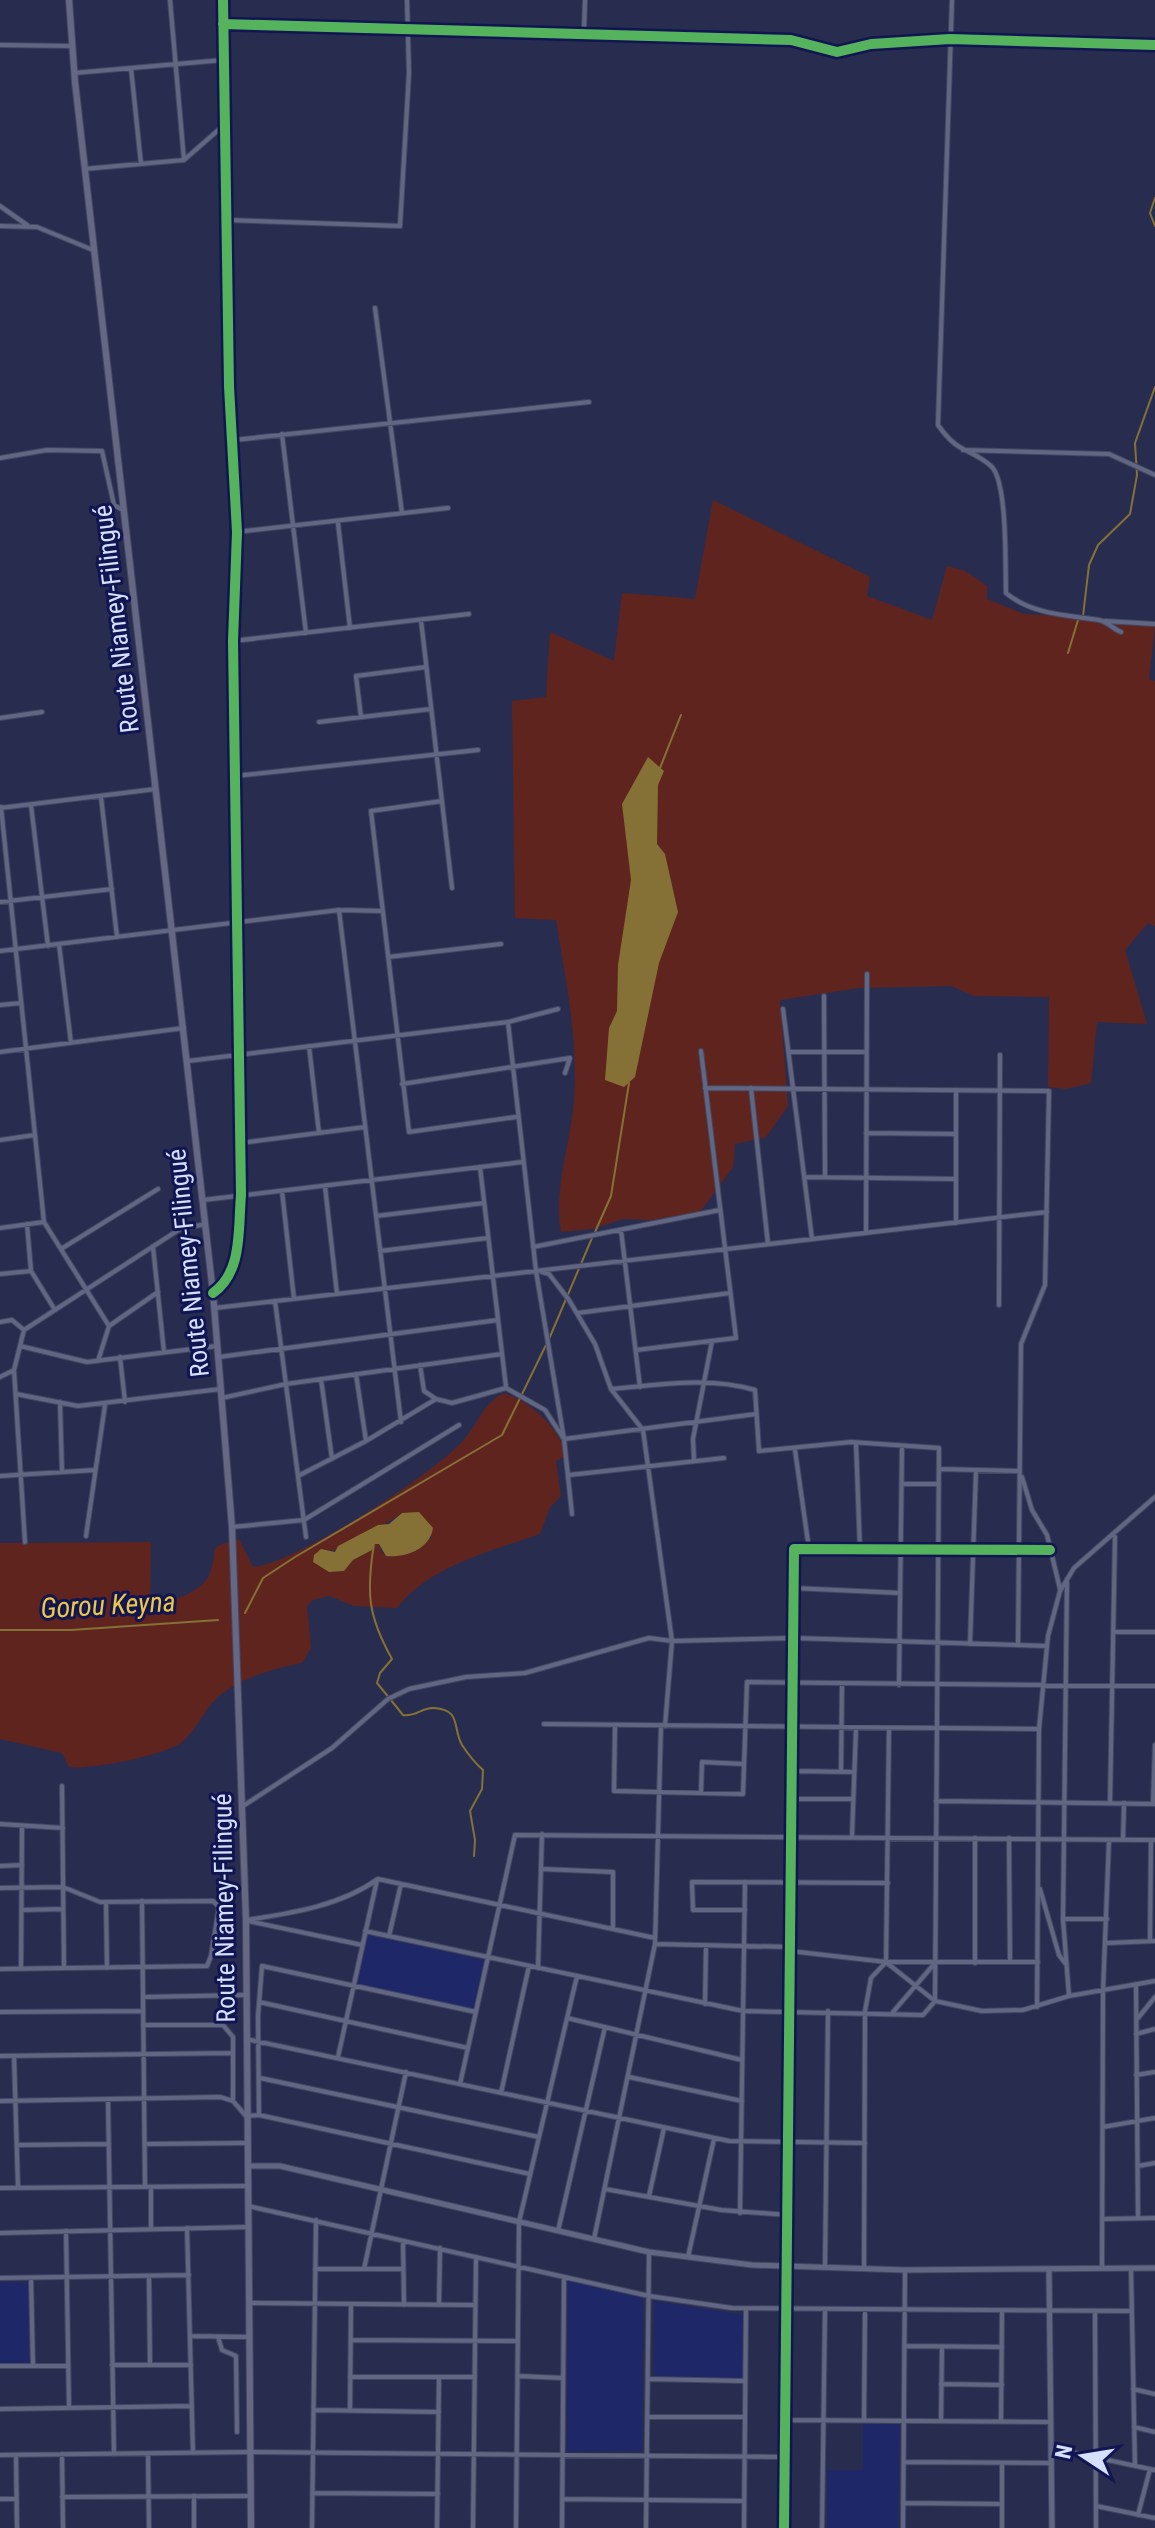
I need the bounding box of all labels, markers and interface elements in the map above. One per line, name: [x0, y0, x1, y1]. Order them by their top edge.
street label: Route Niamey-Filingué: [87, 503, 145, 735]
street label: Route Niamey-Filingué: [161, 1147, 215, 1379]
water label: Gorou Keyna: [40, 1585, 176, 1625]
street label: Route Niamey-Filingué: [207, 1793, 241, 2023]
north arrow: [1043, 2416, 1123, 2496]
text: N: [1050, 2443, 1078, 2461]

